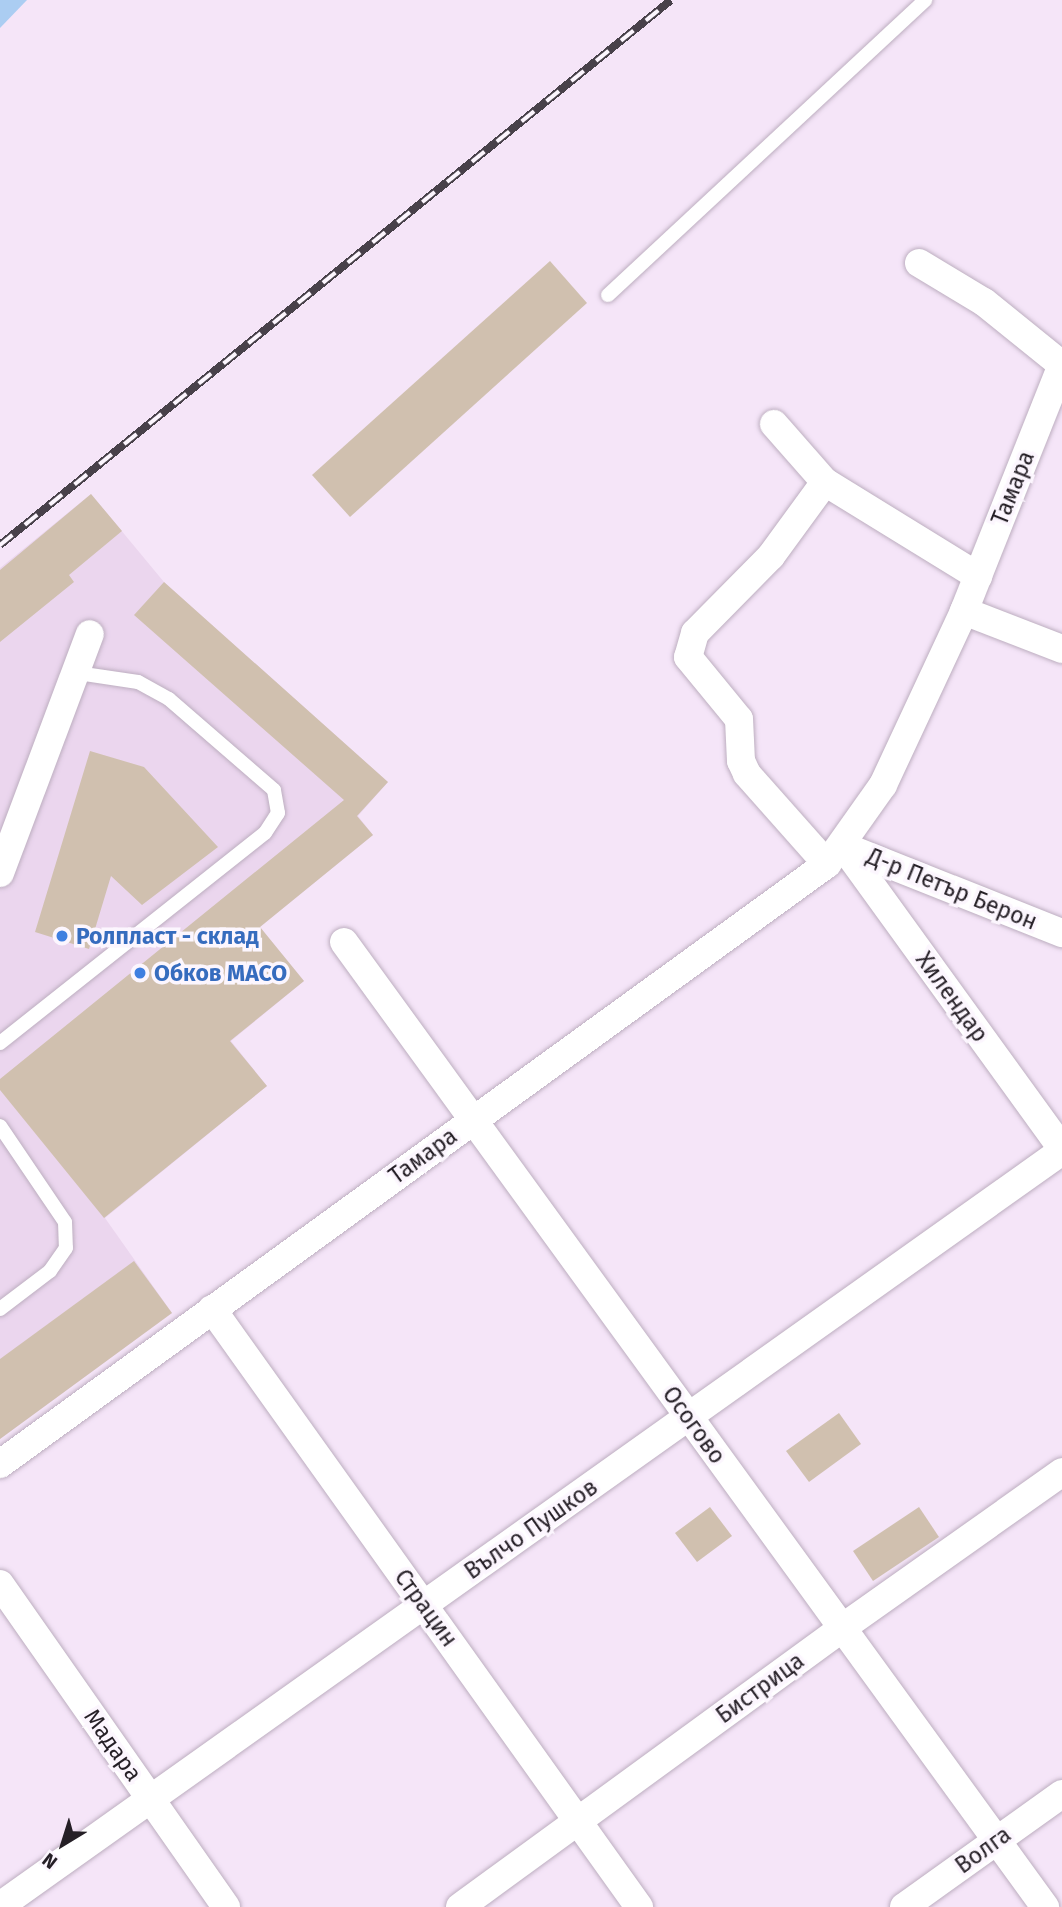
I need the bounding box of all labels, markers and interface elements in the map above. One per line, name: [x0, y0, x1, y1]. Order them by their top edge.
street label: Тамара: [986, 447, 1040, 529]
street label: Д-р Петър Берон: [863, 842, 1041, 936]
place label: Ролпласт - склад: [76, 922, 259, 950]
marker: Ролпласт - склад: [54, 928, 70, 944]
street label: Хилендар: [910, 947, 994, 1047]
place label: Обков MACO: [154, 959, 287, 987]
marker: Обков MACO: [132, 965, 148, 981]
street label: Тамара: [384, 1122, 462, 1190]
street label: Осогово: [657, 1381, 731, 1469]
street label: Вълчо Пушков: [459, 1473, 603, 1585]
street label: Страцин: [389, 1564, 463, 1652]
street label: Бистрица: [711, 1647, 809, 1729]
street label: Мадара: [78, 1704, 148, 1786]
north arrow: [28, 1809, 98, 1879]
street label: Волга: [950, 1821, 1016, 1879]
text: N: [38, 1848, 62, 1874]

